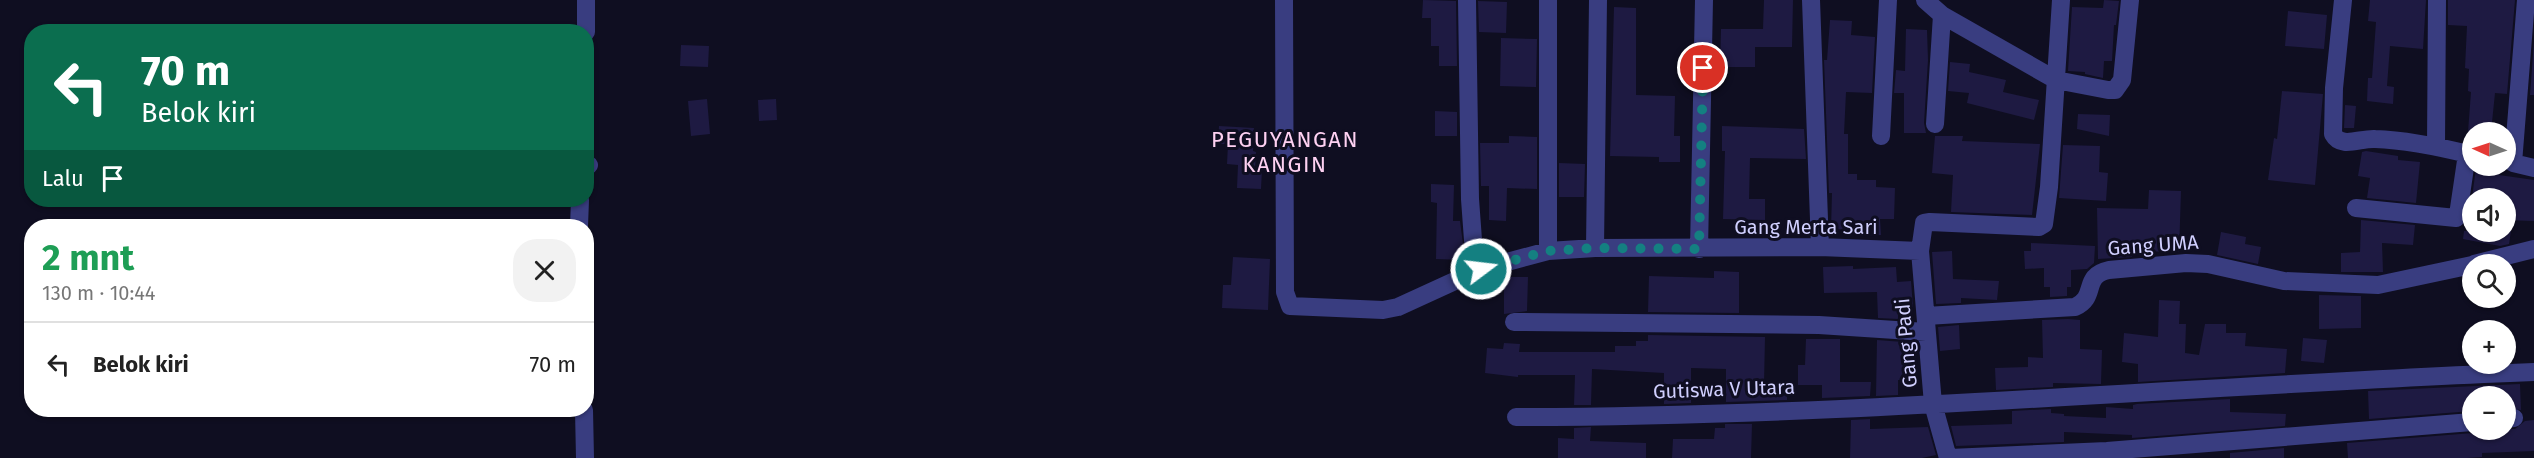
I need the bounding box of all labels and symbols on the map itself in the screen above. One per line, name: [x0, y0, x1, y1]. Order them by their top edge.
pin: [1677, 42, 1728, 93]
north arrow: [2462, 122, 2516, 176]
district label: PEGUYANGAN KANGIN: [1211, 126, 1359, 178]
street label: Gang Merta Sari: [1734, 215, 1878, 239]
street label: Gang UMA: [2107, 230, 2200, 260]
position arrow: [1449, 237, 1513, 301]
street label: Gang Padi: [1890, 297, 1922, 389]
street label: Gutiswa V Utara: [1653, 375, 1795, 403]

